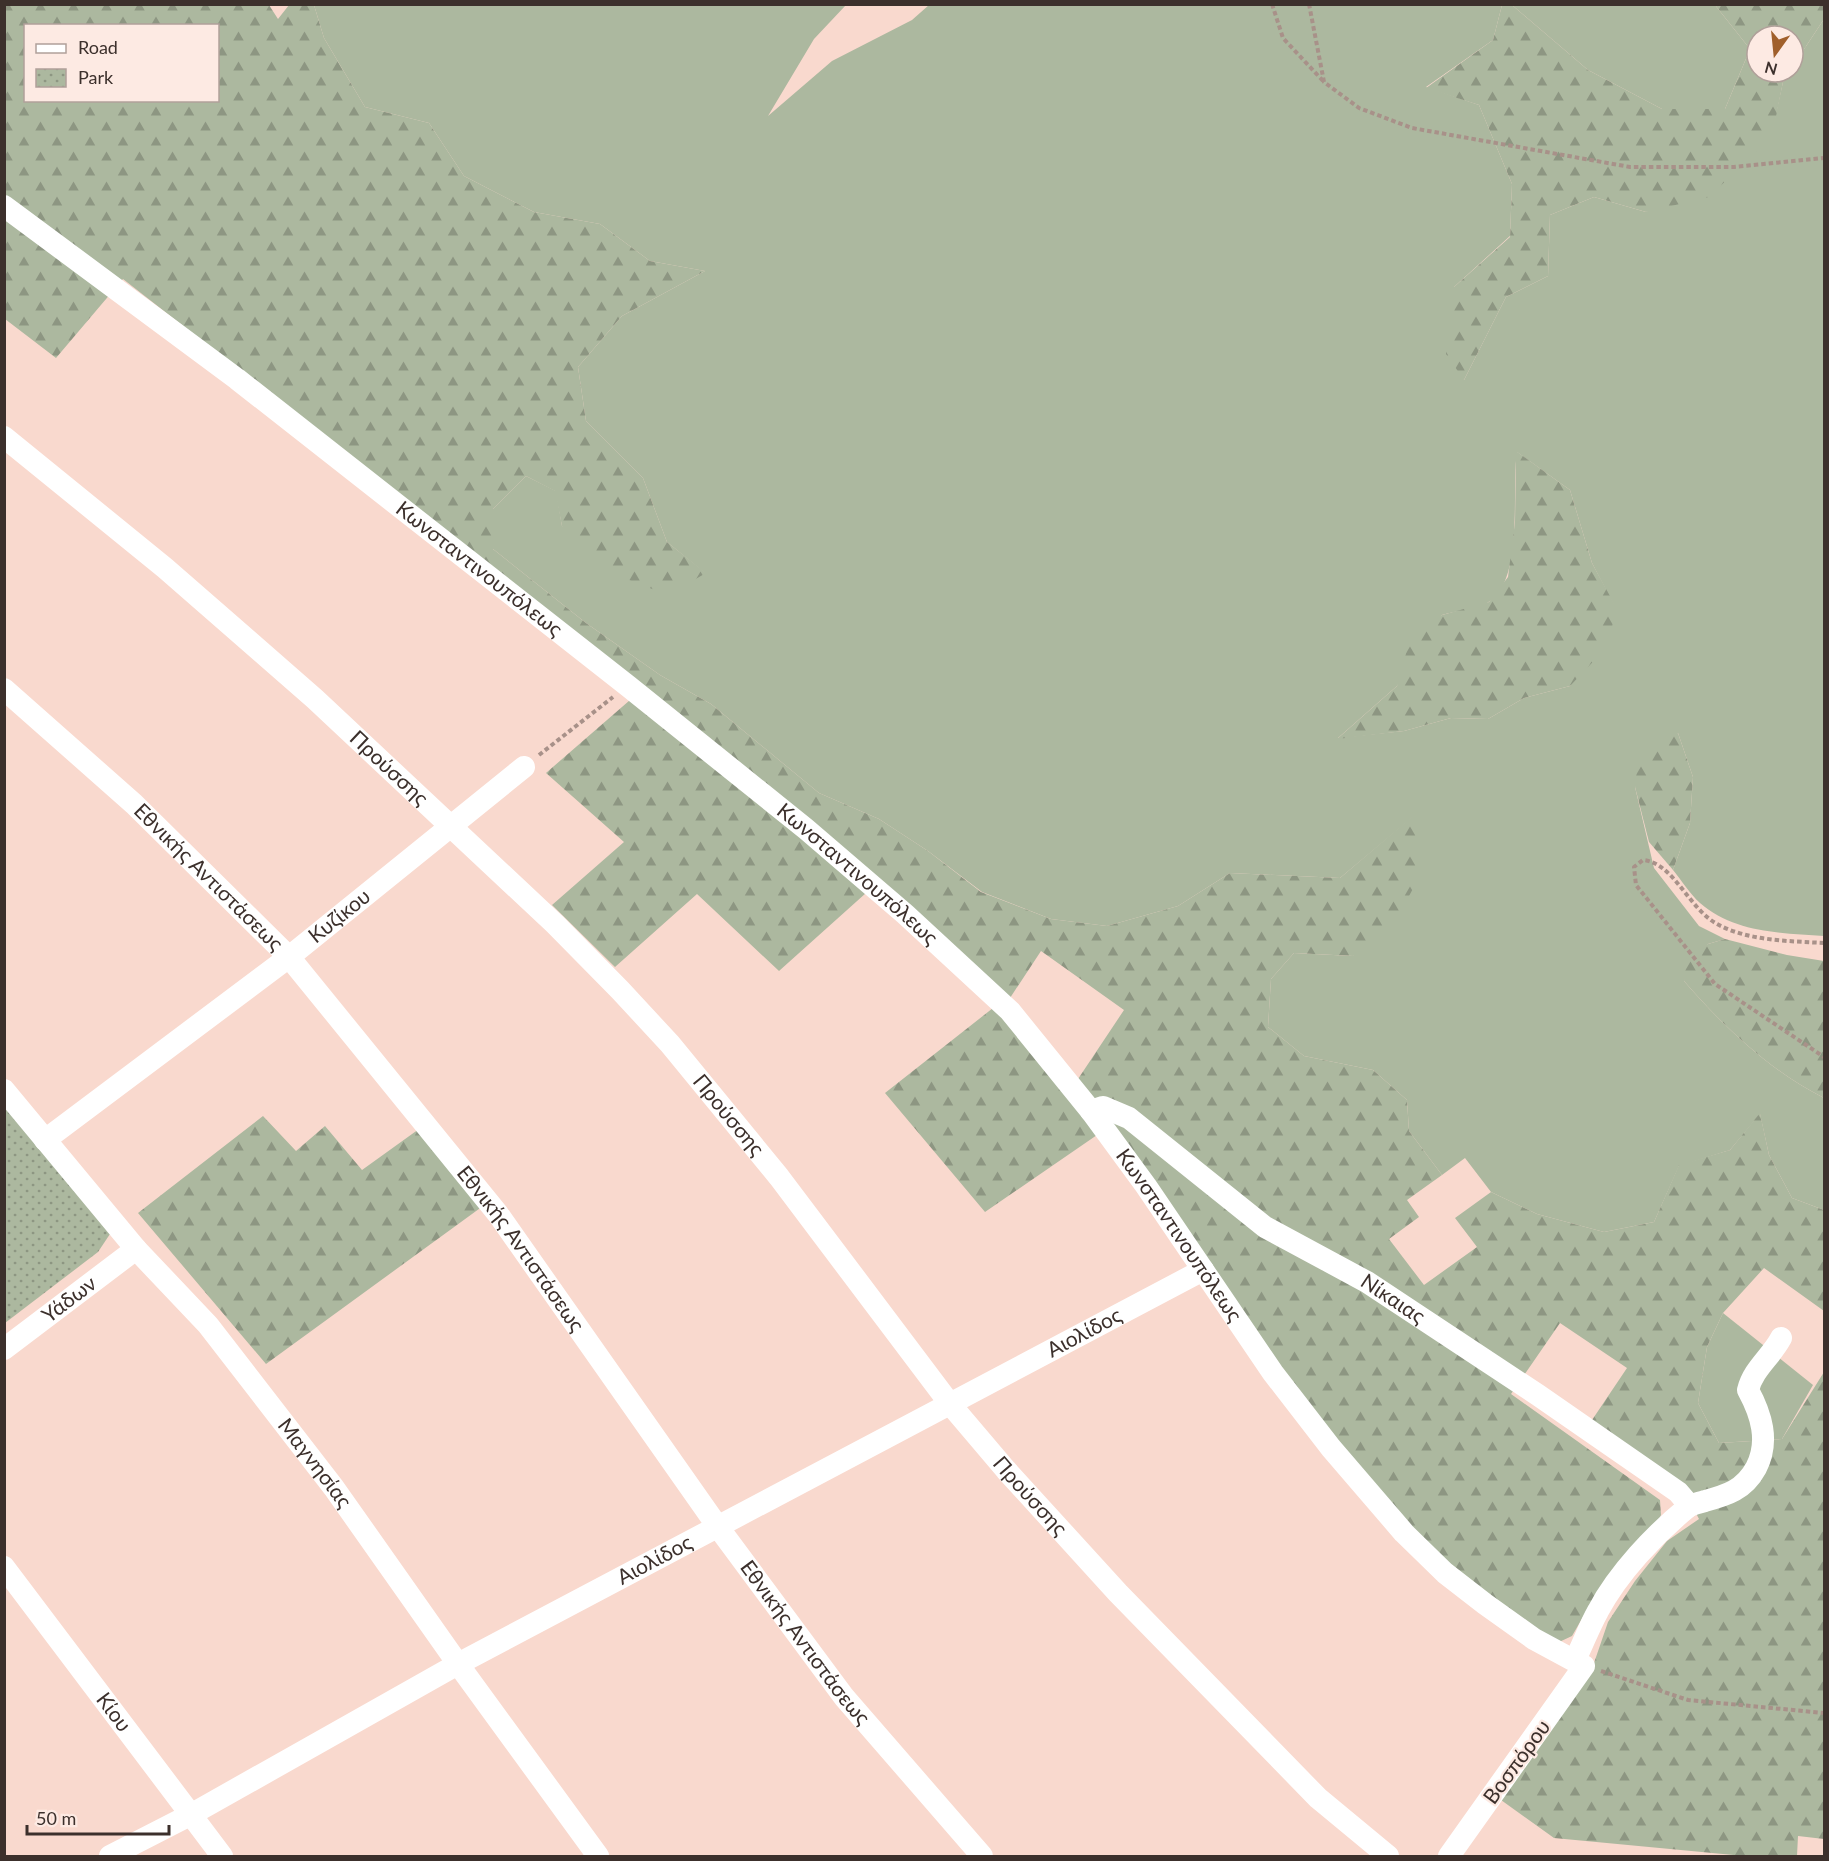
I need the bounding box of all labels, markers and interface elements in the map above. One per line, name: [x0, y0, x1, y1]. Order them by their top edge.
legend: [24, 24, 219, 102]
north arrow: [1745, 24, 1805, 84]
text: Road: [78, 36, 118, 58]
text: N: [1763, 58, 1779, 80]
text: Park: [78, 66, 114, 88]
street label: Κωνσταντινουπόλεως: [392, 495, 568, 641]
street label: Προύσσης: [346, 724, 435, 810]
street label: Εθνικής Αντιστάσεως: [130, 797, 289, 955]
street label: Κωνσταντινουπόλεως: [773, 797, 944, 950]
street label: Κυζίκου: [303, 883, 375, 947]
street label: Προύσσης: [689, 1068, 771, 1160]
street label: Κωνσταντινουπόλεως: [1112, 1143, 1248, 1326]
street label: Εθνικής Αντιστάσεως: [453, 1160, 591, 1336]
street label: Νίκαιας: [1357, 1268, 1431, 1328]
street label: Υάδων: [36, 1270, 101, 1327]
street label: Αιολίδος: [1042, 1301, 1126, 1361]
street label: Μαγνησίας: [274, 1413, 358, 1512]
street label: Προύσσης: [989, 1450, 1073, 1540]
street label: Αιολίδος: [612, 1529, 696, 1589]
street label: Εθνικής Αντιστάσεως: [736, 1555, 876, 1729]
street label: Κίου: [92, 1687, 138, 1736]
street label: Βοσπόρου: [1477, 1714, 1555, 1808]
scale bar: [27, 1798, 170, 1836]
text: 50 m: [36, 1807, 76, 1829]

